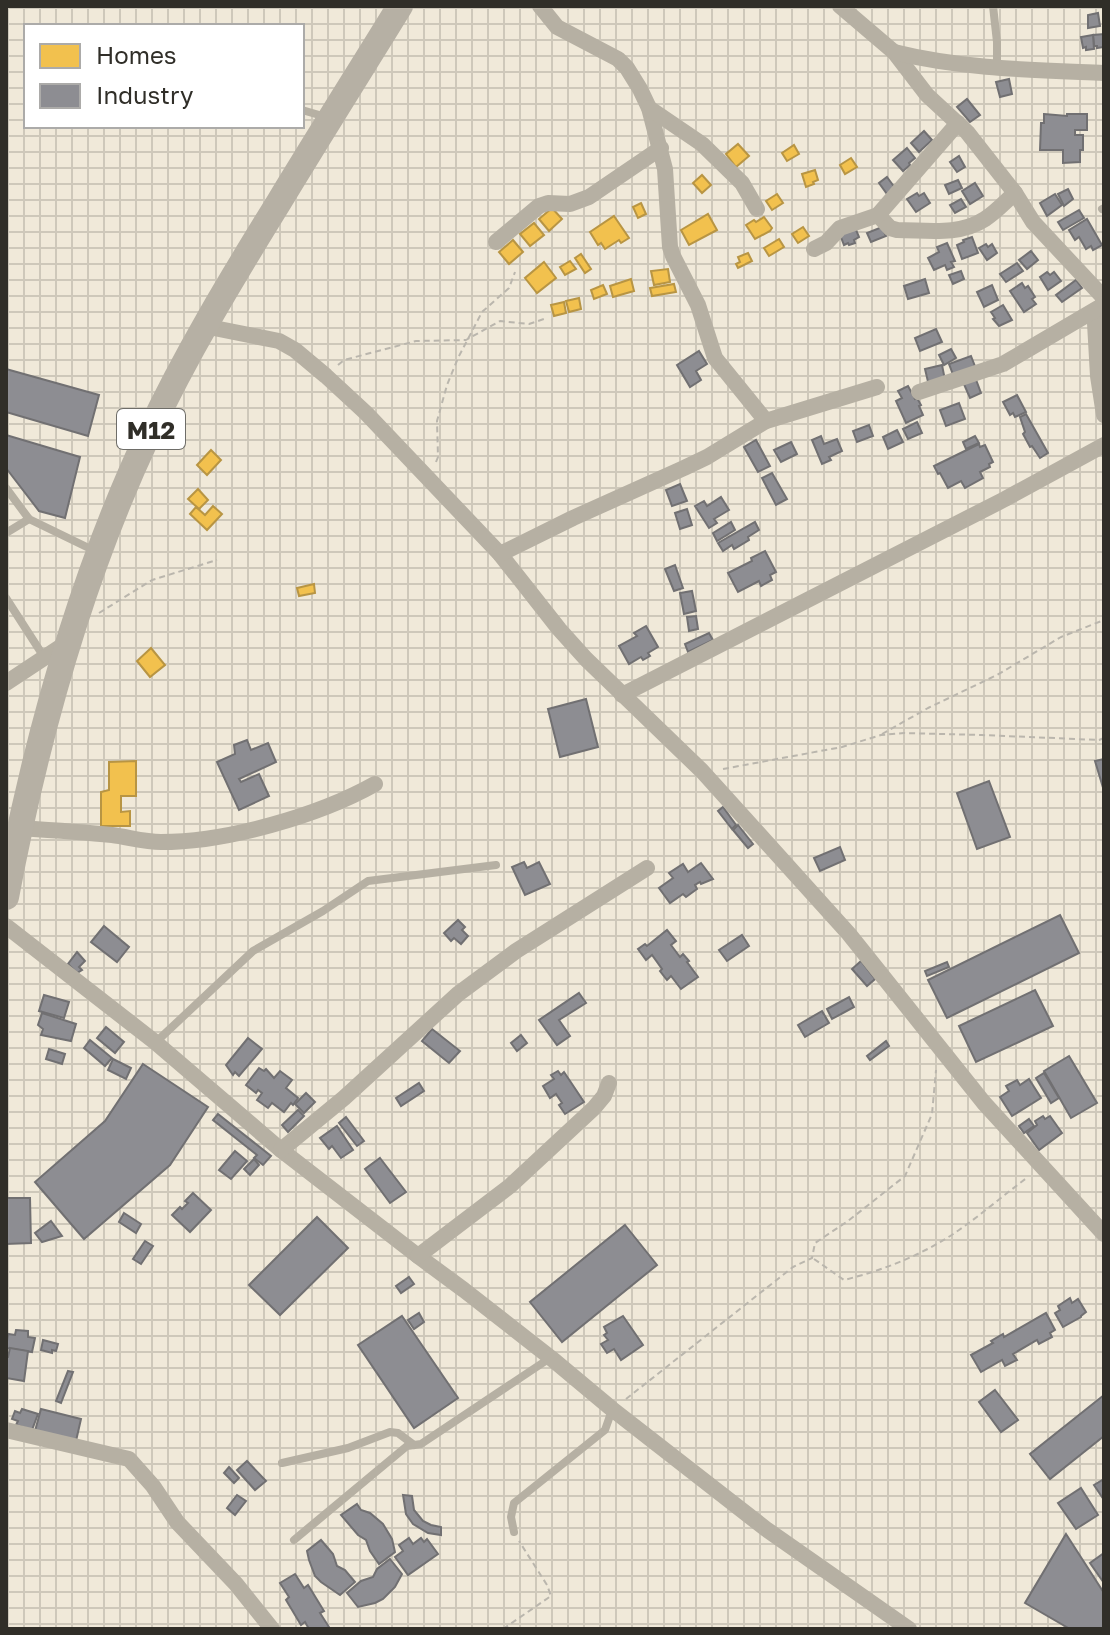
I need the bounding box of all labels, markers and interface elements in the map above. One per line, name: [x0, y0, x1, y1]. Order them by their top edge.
legend: [24, 24, 304, 128]
text: Homes: [96, 40, 177, 69]
text: Industry: [96, 80, 193, 109]
road number: M12: [117, 409, 185, 449]

